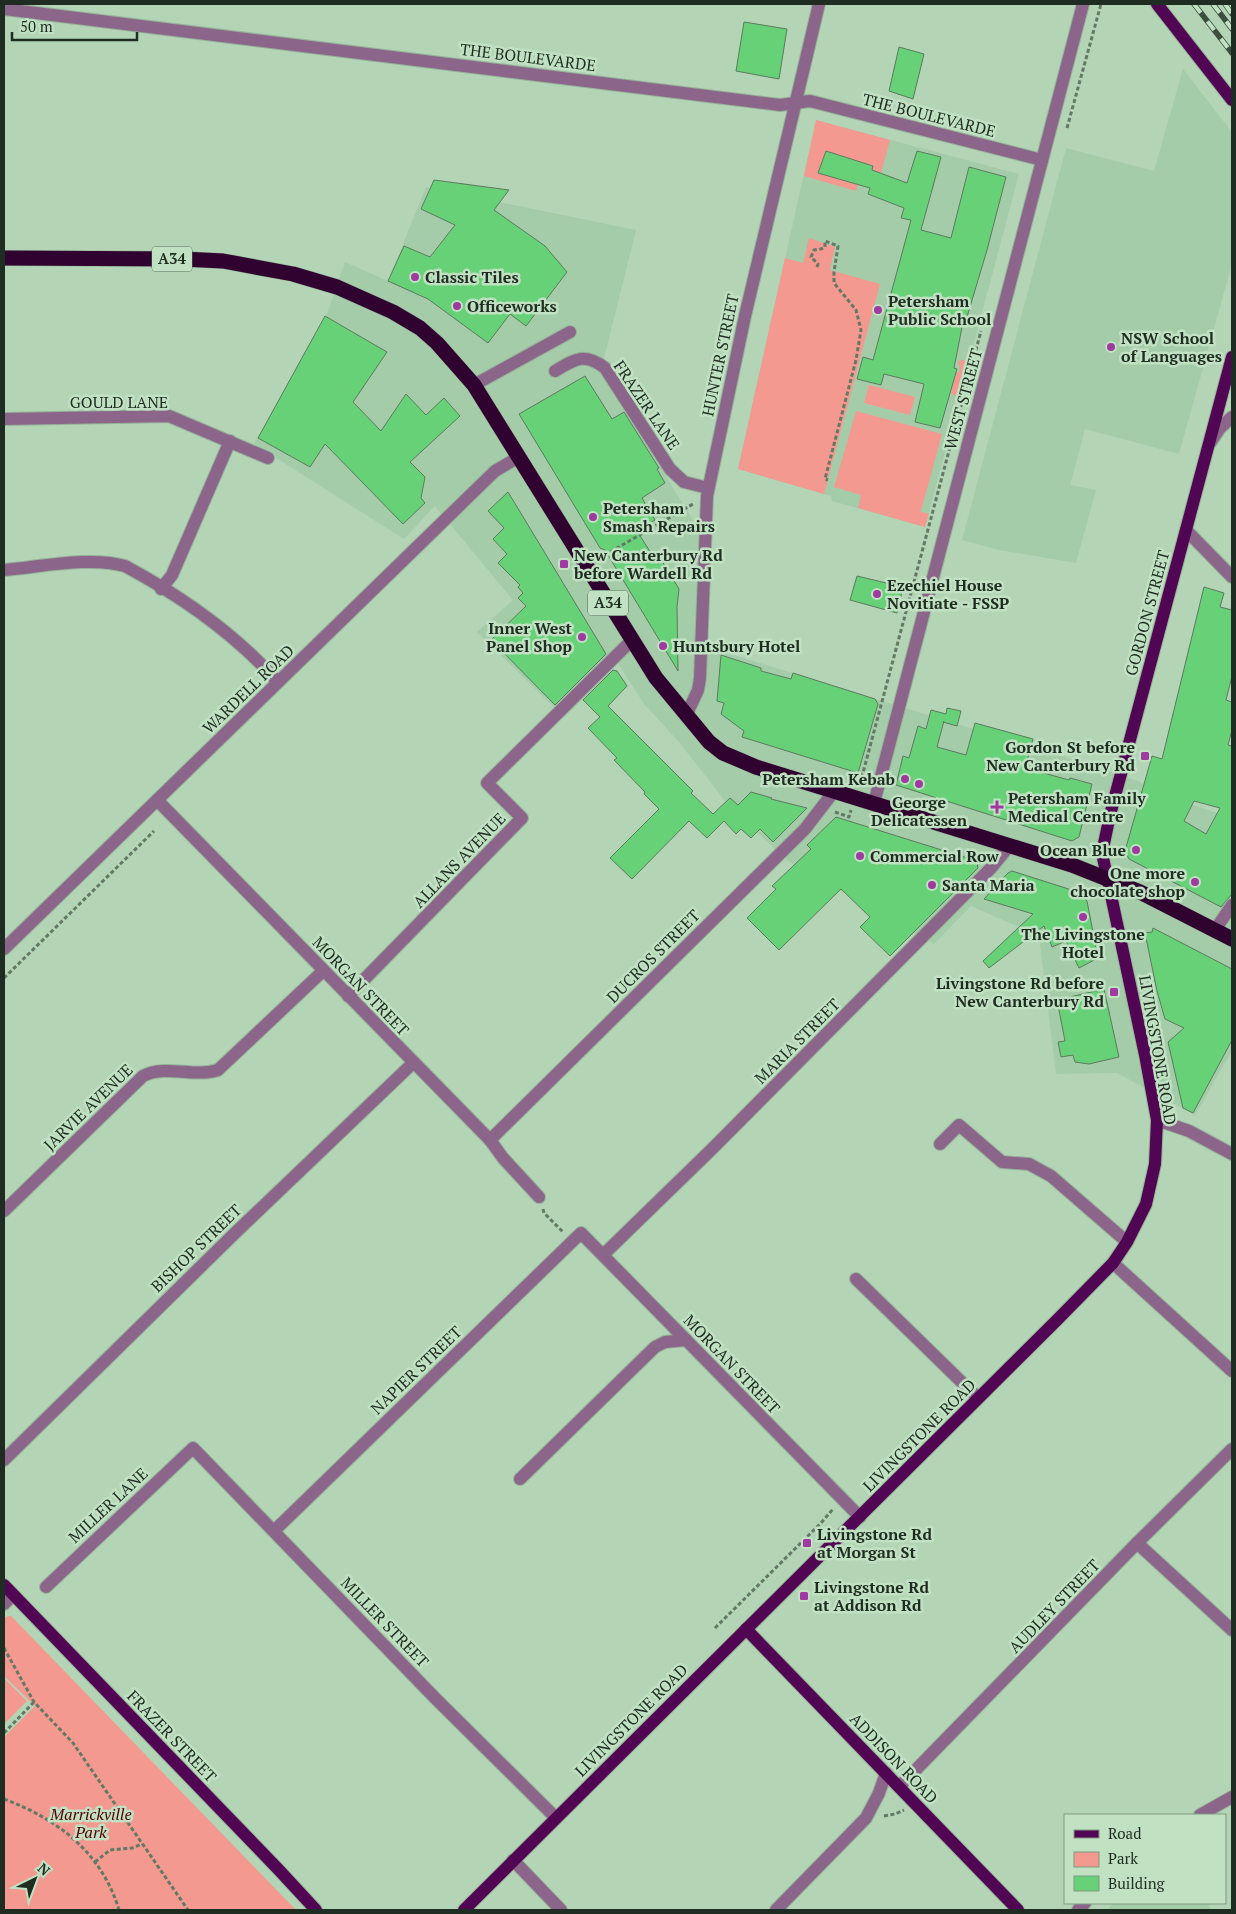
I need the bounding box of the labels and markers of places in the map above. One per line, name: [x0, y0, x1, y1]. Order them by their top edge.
place label: Classic Tiles: [425, 266, 519, 288]
marker: Classic Tiles: [409, 271, 421, 283]
place label: Petersham Public School: [888, 290, 991, 330]
place label: Officeworks: [467, 295, 557, 317]
marker: Officeworks: [451, 300, 463, 312]
marker: Petersham Public School: [872, 304, 884, 316]
place label: NSW School of Languages: [1121, 327, 1222, 367]
marker: NSW School of Languages: [1105, 341, 1117, 353]
place label: Petersham Smash Repairs: [603, 497, 715, 537]
marker: Petersham Smash Repairs: [587, 511, 599, 523]
place label: New Canterbury Rd before Wardell Rd: [573, 544, 723, 584]
marker: New Canterbury Rd before Wardell Rd: [558, 558, 570, 570]
place label: Ezechiel House Novitiate - FSSP: [887, 574, 1009, 614]
marker: Ezechiel House Novitiate - FSSP: [871, 588, 883, 600]
place label: Inner West Panel Shop: [486, 617, 573, 657]
marker: Inner West Panel Shop: [576, 631, 588, 643]
place label: Huntsbury Hotel: [673, 635, 800, 657]
marker: Huntsbury Hotel: [657, 640, 669, 652]
place label: Gordon St before New Canterbury Rd: [986, 736, 1135, 776]
marker: Gordon St before New Canterbury Rd: [1139, 750, 1151, 762]
place label: Petersham Kebab: [762, 768, 895, 790]
marker: Petersham Kebab: [899, 773, 911, 785]
marker: George Delicatessen: [913, 778, 925, 790]
place label: Petersham Family Medical Centre: [1008, 787, 1146, 827]
place label: George Delicatessen: [871, 791, 968, 831]
marker: Petersham Family Medical Centre: [990, 800, 1004, 814]
place label: Ocean Blue: [1040, 839, 1126, 861]
marker: Ocean Blue: [1130, 844, 1142, 856]
place label: Commercial Row: [870, 845, 999, 867]
marker: Commercial Row: [854, 850, 866, 862]
place label: One more chocolate shop: [1070, 862, 1185, 902]
place label: Santa Maria: [942, 874, 1035, 896]
marker: One more chocolate shop: [1189, 876, 1201, 888]
marker: Santa Maria: [926, 879, 938, 891]
marker: The Livingstone Hotel: [1077, 911, 1089, 923]
place label: The Livingstone Hotel: [1021, 923, 1145, 963]
place label: Livingstone Rd before New Canterbury Rd: [936, 972, 1104, 1012]
marker: Livingstone Rd before New Canterbury Rd: [1108, 986, 1120, 998]
place label: Livingstone Rd at Morgan St: [817, 1523, 932, 1563]
marker: Livingstone Rd at Morgan St: [801, 1537, 813, 1549]
place label: Livingstone Rd at Addison Rd: [814, 1576, 929, 1616]
marker: Livingstone Rd at Addison Rd: [798, 1590, 810, 1602]

